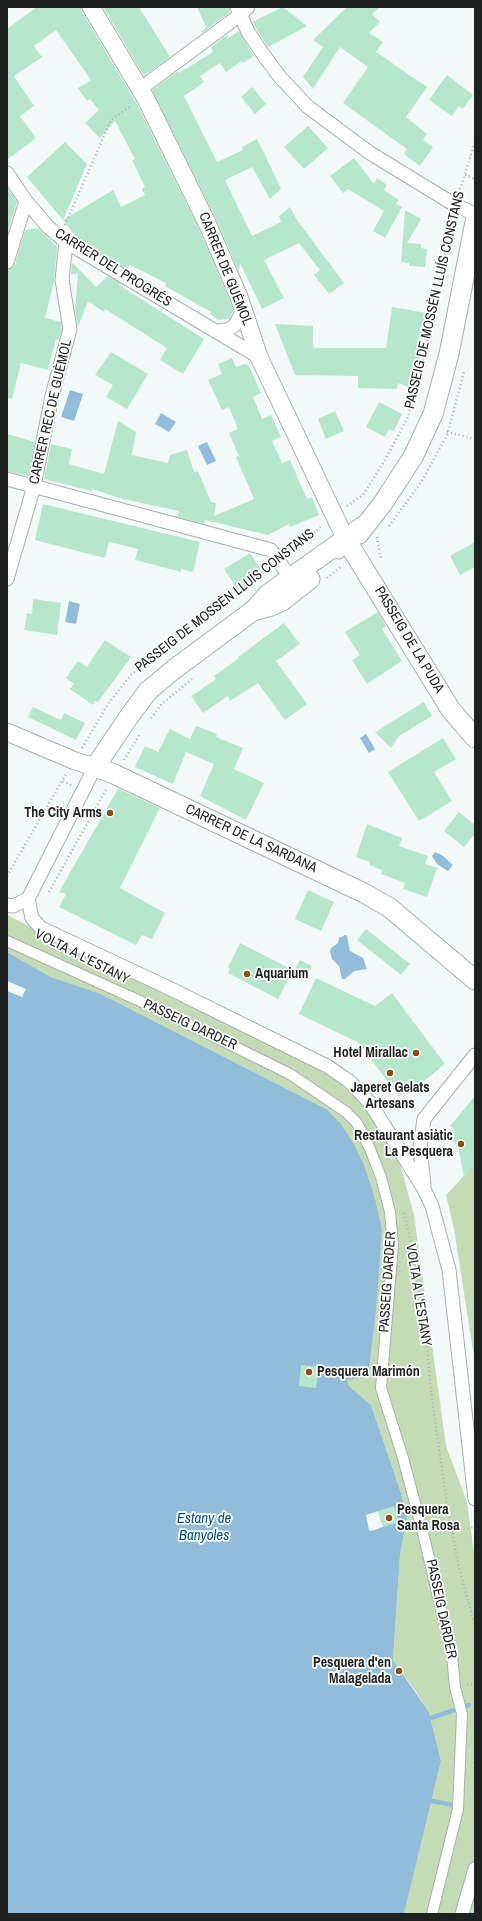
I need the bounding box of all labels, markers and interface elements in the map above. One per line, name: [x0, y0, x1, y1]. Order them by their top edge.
street label: PASSEIG DE MOSSÈN LLUÍS CONSTANS: [402, 190, 468, 410]
street label: CARRER DE GUÈMOL: [195, 210, 255, 328]
street label: CARRER DEL PROGRÉS: [51, 225, 175, 311]
street label: CARRER REC DE GUÈMOL: [26, 338, 76, 486]
street label: PASSEIG DE MOSSÈN LLUÍS CONSTANS: [132, 526, 318, 676]
street label: PASSEIG DE LA PUDA: [371, 584, 447, 696]
street label: CARRER DE LA SARDANA: [182, 801, 320, 877]
place label: The City Arms: [24, 805, 102, 821]
marker: The City Arms: [105, 808, 115, 818]
street label: VOLTA A L'ESTANY: [32, 926, 132, 988]
place label: Aquarium: [255, 966, 309, 982]
marker: Aquarium: [242, 969, 252, 979]
street label: PASSEIG DARDER: [141, 996, 239, 1054]
place label: Hotel Mirallac: [333, 1045, 408, 1061]
marker: Hotel Mirallac: [411, 1048, 421, 1058]
marker: Japeret Gelats Artesans: [385, 1068, 395, 1078]
place label: Japeret Gelats Artesans: [350, 1080, 430, 1112]
place label: Restaurant asiàtic La Pesquera: [354, 1128, 453, 1160]
marker: Restaurant asiàtic La Pesquera: [456, 1139, 466, 1149]
street label: PASSEIG DARDER: [376, 1231, 400, 1333]
street label: VOLTA A L'ESTANY: [402, 1242, 434, 1348]
place label: Pesquera Marimón: [317, 1364, 420, 1380]
marker: Pesquera Marimón: [304, 1367, 314, 1377]
place label: Pesquera Santa Rosa: [397, 1502, 460, 1534]
water label: Estany de Banyoles: [177, 1510, 231, 1545]
marker: Pesquera Santa Rosa: [384, 1513, 394, 1523]
street label: PASSEIG DARDER: [422, 1558, 460, 1660]
place label: Pesquera d'en Malagelada: [313, 1655, 391, 1688]
marker: Pesquera d'en Malagelada: [394, 1666, 404, 1676]

